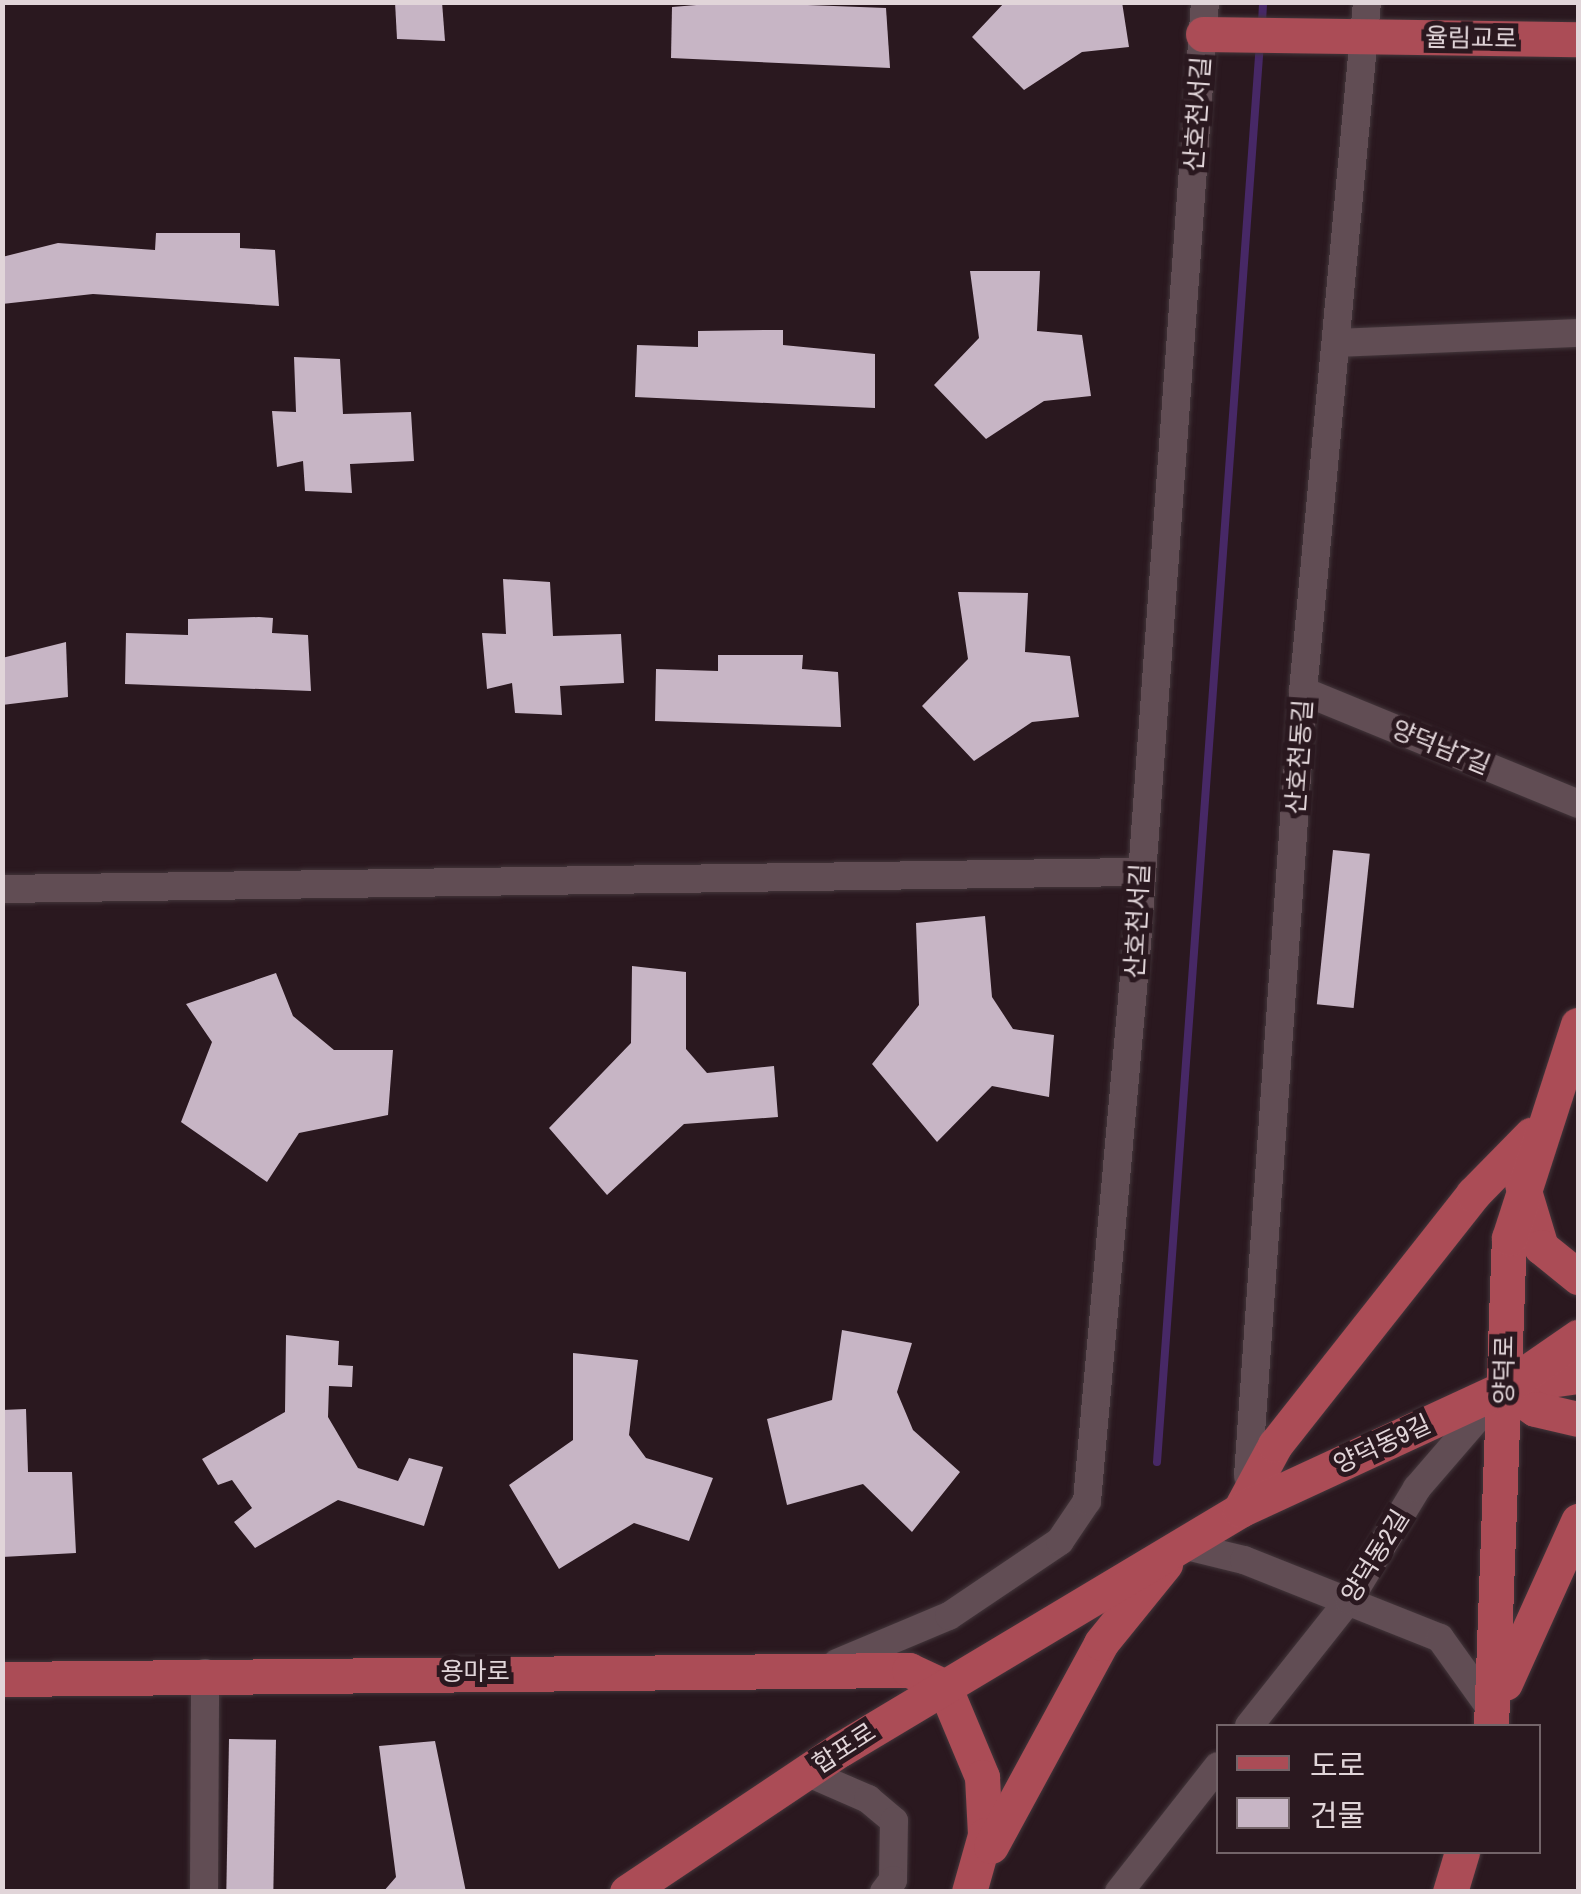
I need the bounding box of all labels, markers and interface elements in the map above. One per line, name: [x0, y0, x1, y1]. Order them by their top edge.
street label: 율림교로: [1425, 22, 1517, 54]
street label: 산호천서길: [1178, 56, 1216, 172]
street label: 산호천동길: [1280, 699, 1318, 815]
street label: 양덕남7길: [1387, 714, 1495, 780]
street label: 산호천서길: [1119, 863, 1155, 979]
street label: 양덕로: [1488, 1335, 1520, 1405]
street label: 양덕동9길: [1329, 1409, 1435, 1479]
street label: 양덕동2길: [1335, 1504, 1415, 1608]
street label: 용마로: [441, 1656, 509, 1686]
street label: 합포로: [807, 1717, 881, 1779]
legend: [1216, 1724, 1541, 1854]
text: 도로: [1310, 1745, 1365, 1785]
text: 건물: [1310, 1795, 1365, 1835]

